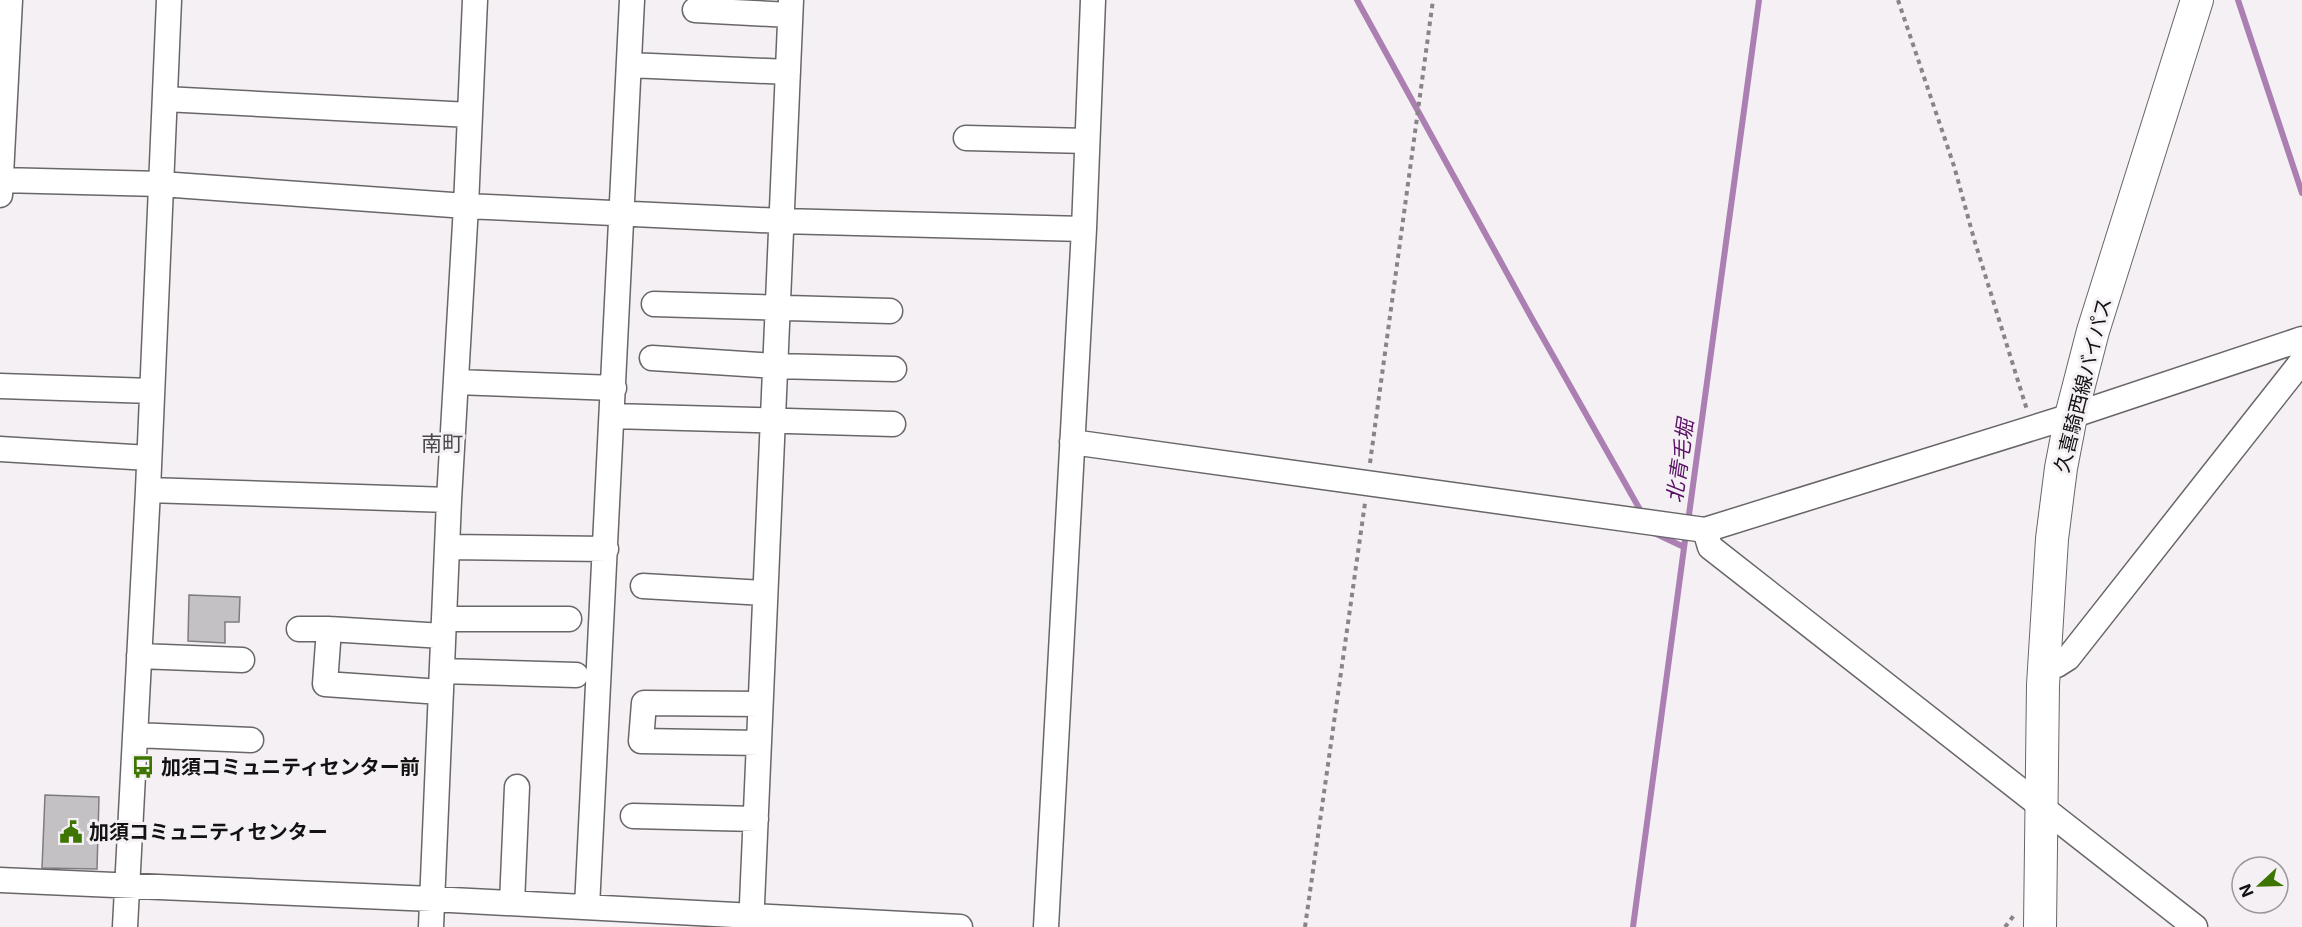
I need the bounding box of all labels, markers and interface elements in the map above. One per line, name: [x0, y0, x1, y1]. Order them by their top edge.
street label: 久喜騎西線バイパス: [2050, 295, 2116, 475]
water label: 北青毛堀: [1662, 415, 1699, 504]
district label: 南町: [421, 431, 463, 456]
bus stop icon: 加須コミュニティセンター前: [130, 754, 156, 780]
place label: 加須コミュニティセンター前: [161, 755, 420, 779]
public building icon: 加須コミュニティセンター: [58, 819, 84, 845]
place label: 加須コミュニティセンター: [89, 820, 328, 844]
north arrow: [2230, 855, 2290, 915]
text: N: [2235, 881, 2258, 900]

